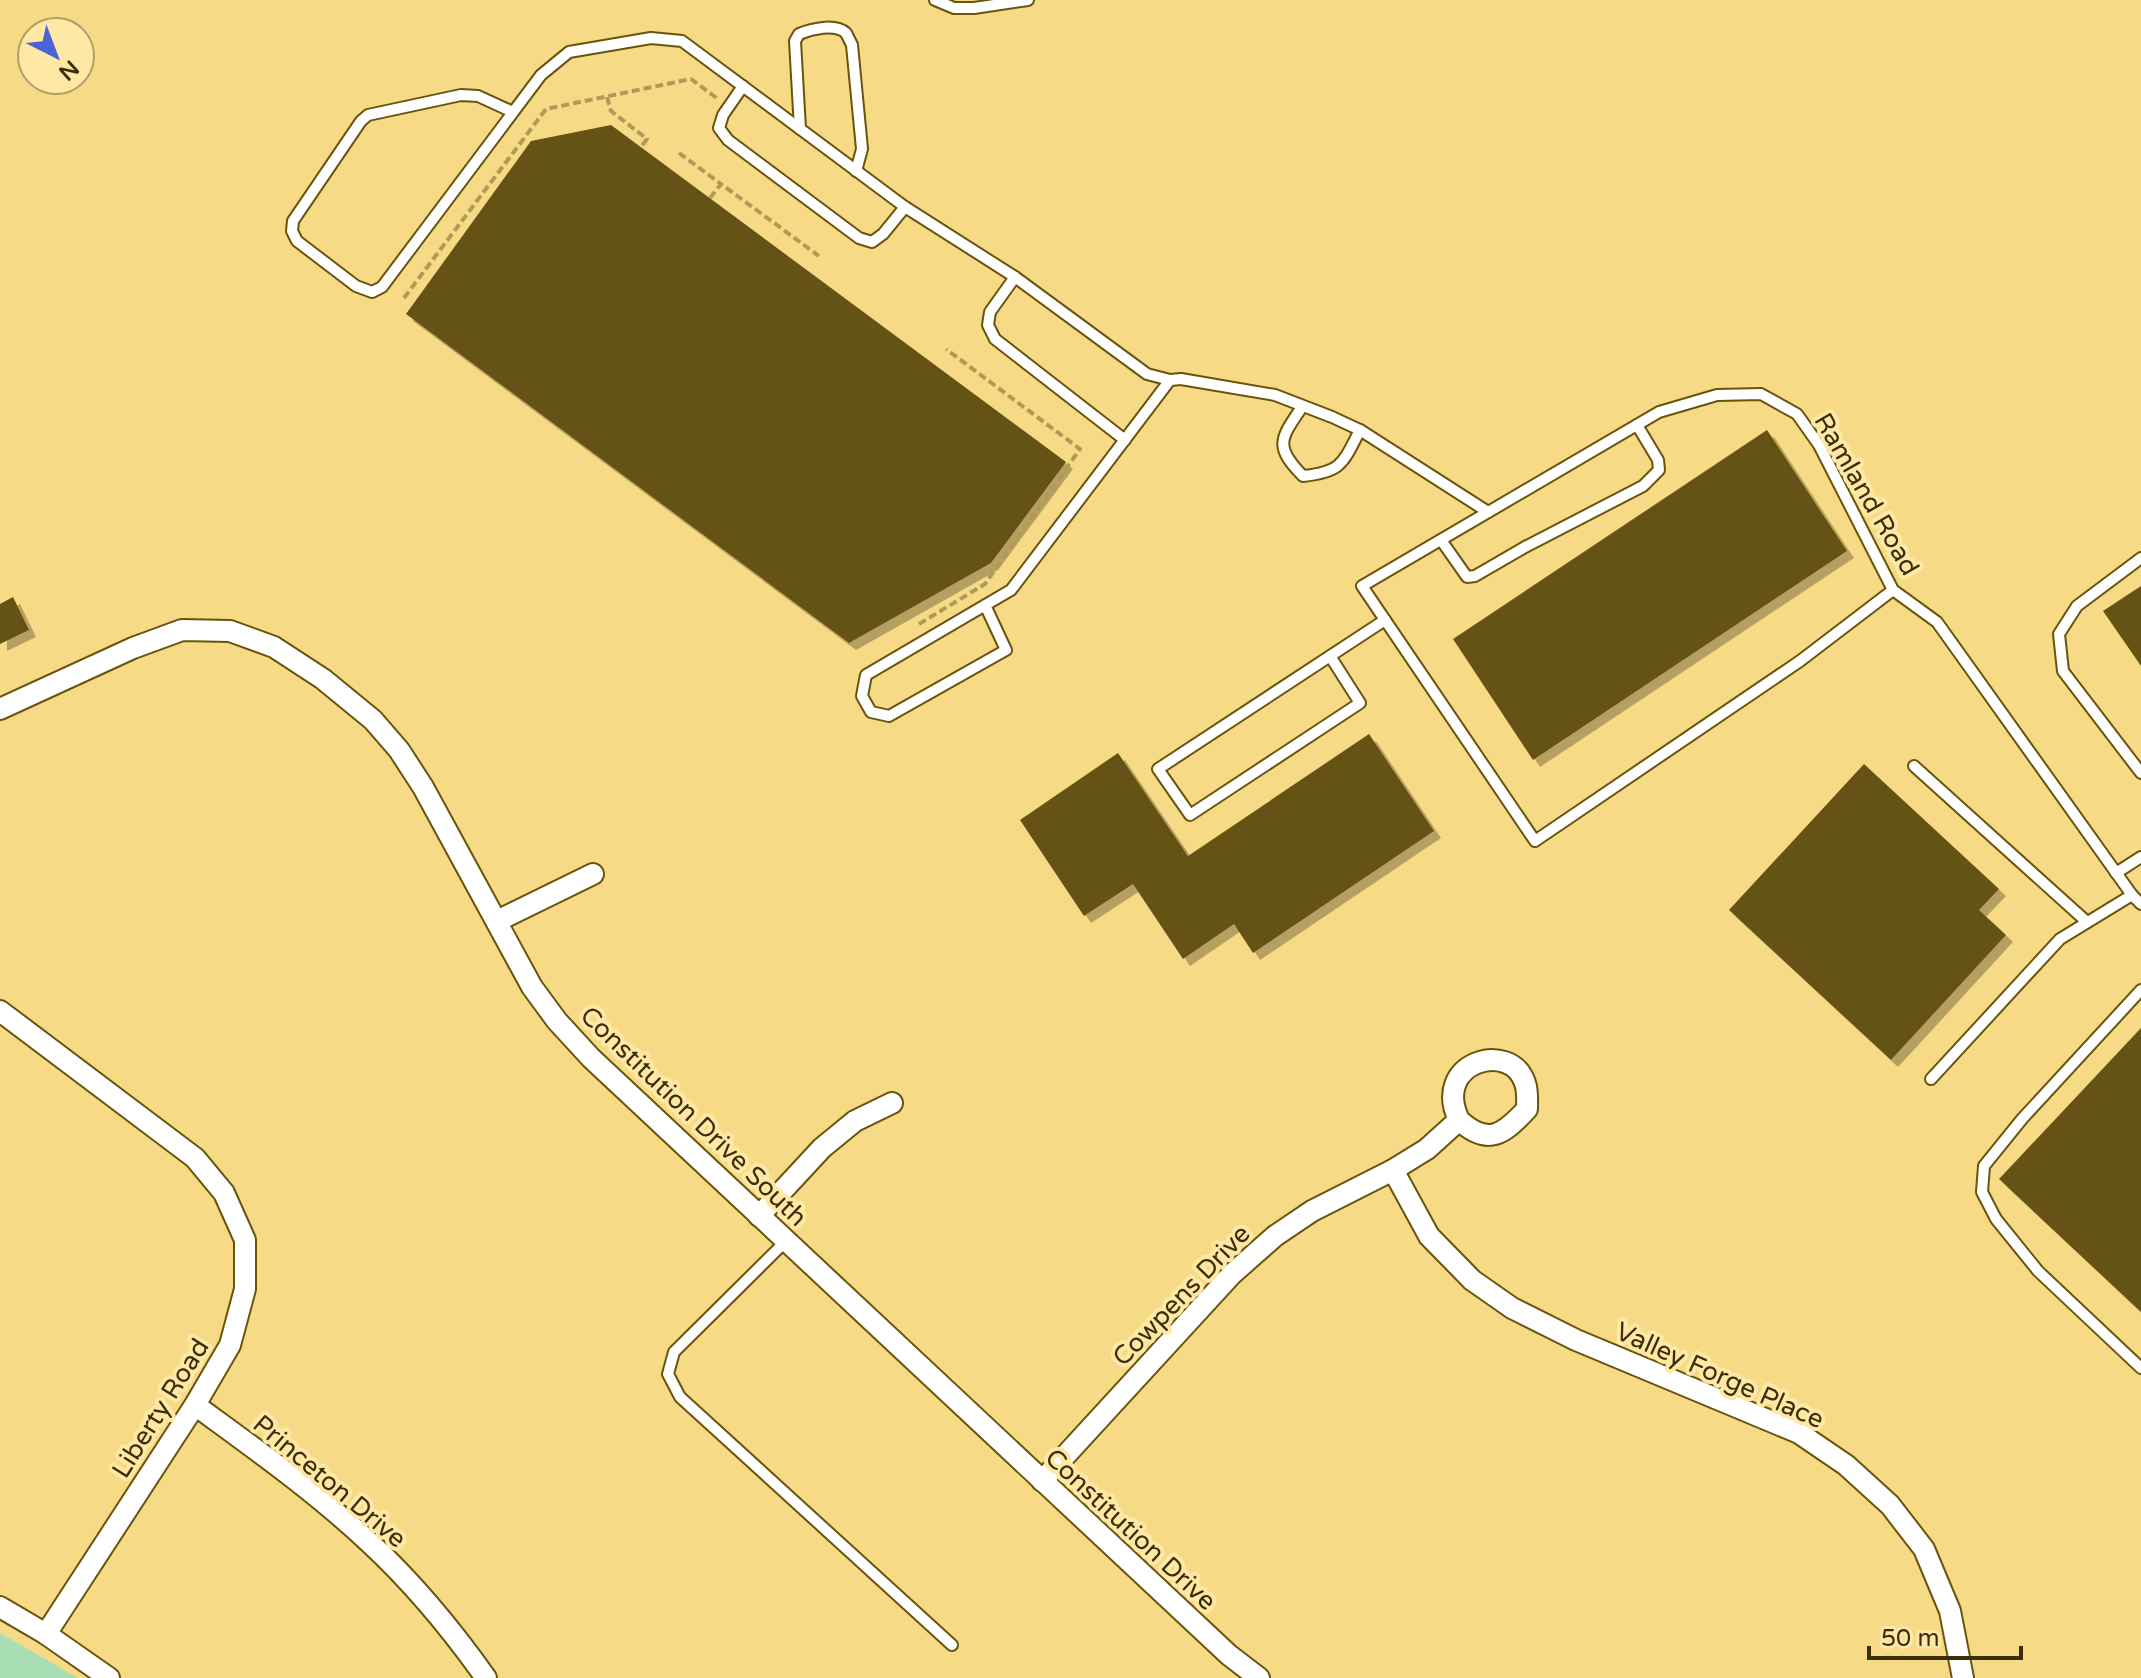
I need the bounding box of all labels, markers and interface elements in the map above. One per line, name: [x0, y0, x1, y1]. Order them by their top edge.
north arrow: [16, 16, 96, 96]
text: N: [53, 55, 84, 86]
street label: Ramland Road: [1808, 408, 1926, 581]
street label: Constitution Drive South: [574, 1000, 813, 1233]
street label: Cowpens Drive: [1106, 1218, 1256, 1372]
street label: Valley Forge Place: [1611, 1316, 1829, 1435]
street label: Liberty Road: [105, 1333, 216, 1484]
street label: Princeton Drive: [247, 1408, 412, 1554]
street label: Constitution Drive: [1039, 1442, 1223, 1617]
scale bar: [1869, 1610, 2021, 1660]
text: 50 m: [1881, 1624, 1939, 1653]

